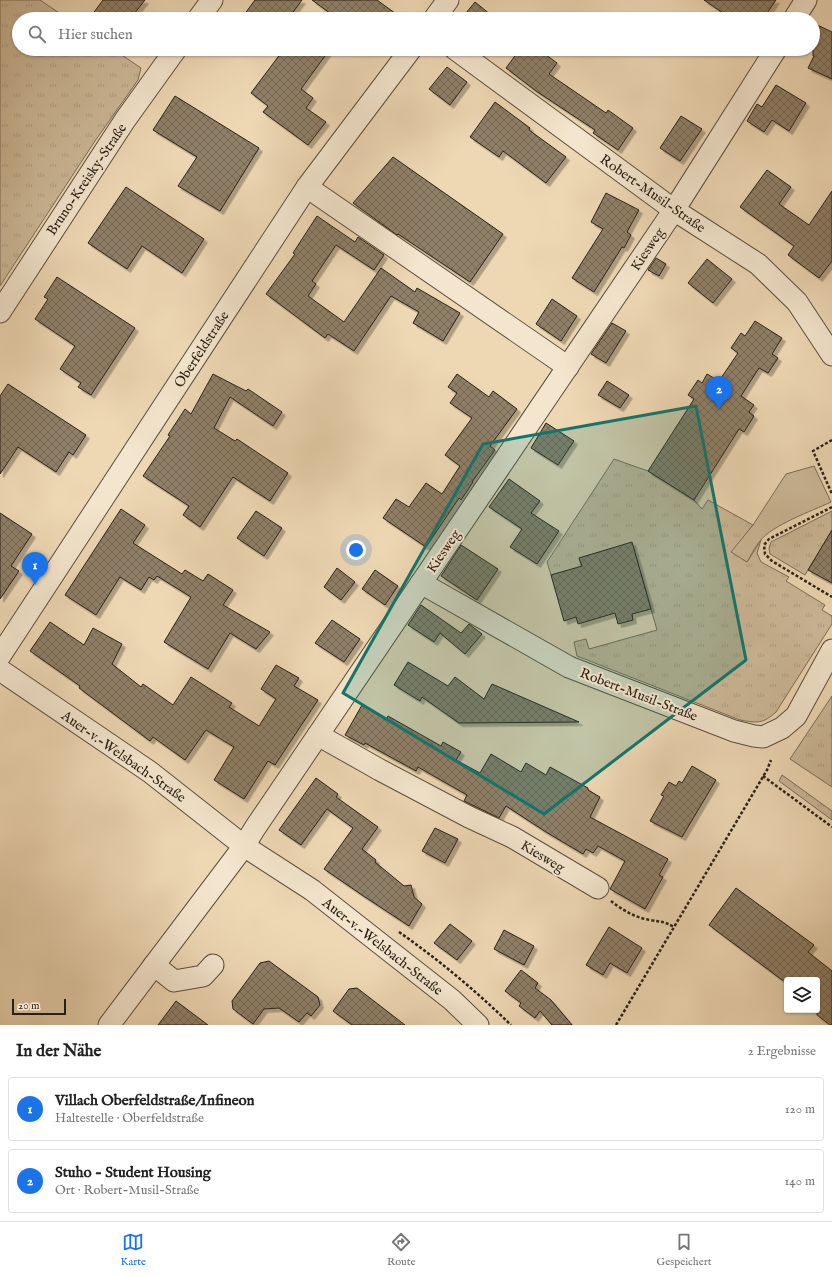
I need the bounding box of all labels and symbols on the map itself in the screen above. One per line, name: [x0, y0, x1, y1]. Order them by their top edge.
street label: Bruno-Kreisky-Straße: [43, 120, 131, 239]
street label: Robert-Musil-Straße: [596, 151, 709, 237]
street label: Kiesweg: [627, 224, 669, 275]
street label: Oberfeldstraße: [170, 307, 234, 391]
pin: 2: [706, 376, 732, 409]
street label: Kiesweg: [423, 526, 465, 577]
your location: [346, 540, 366, 560]
pin: 1: [22, 552, 48, 585]
street label: Robert-Musil-Straße: [577, 664, 701, 726]
street label: Auer-v.-Welsbach-Straße: [57, 706, 190, 807]
street label: Kiesweg: [517, 837, 568, 877]
street label: Auer-v.-Welsbach-Straße: [318, 893, 447, 1000]
scale bar: [12, 997, 66, 1016]

